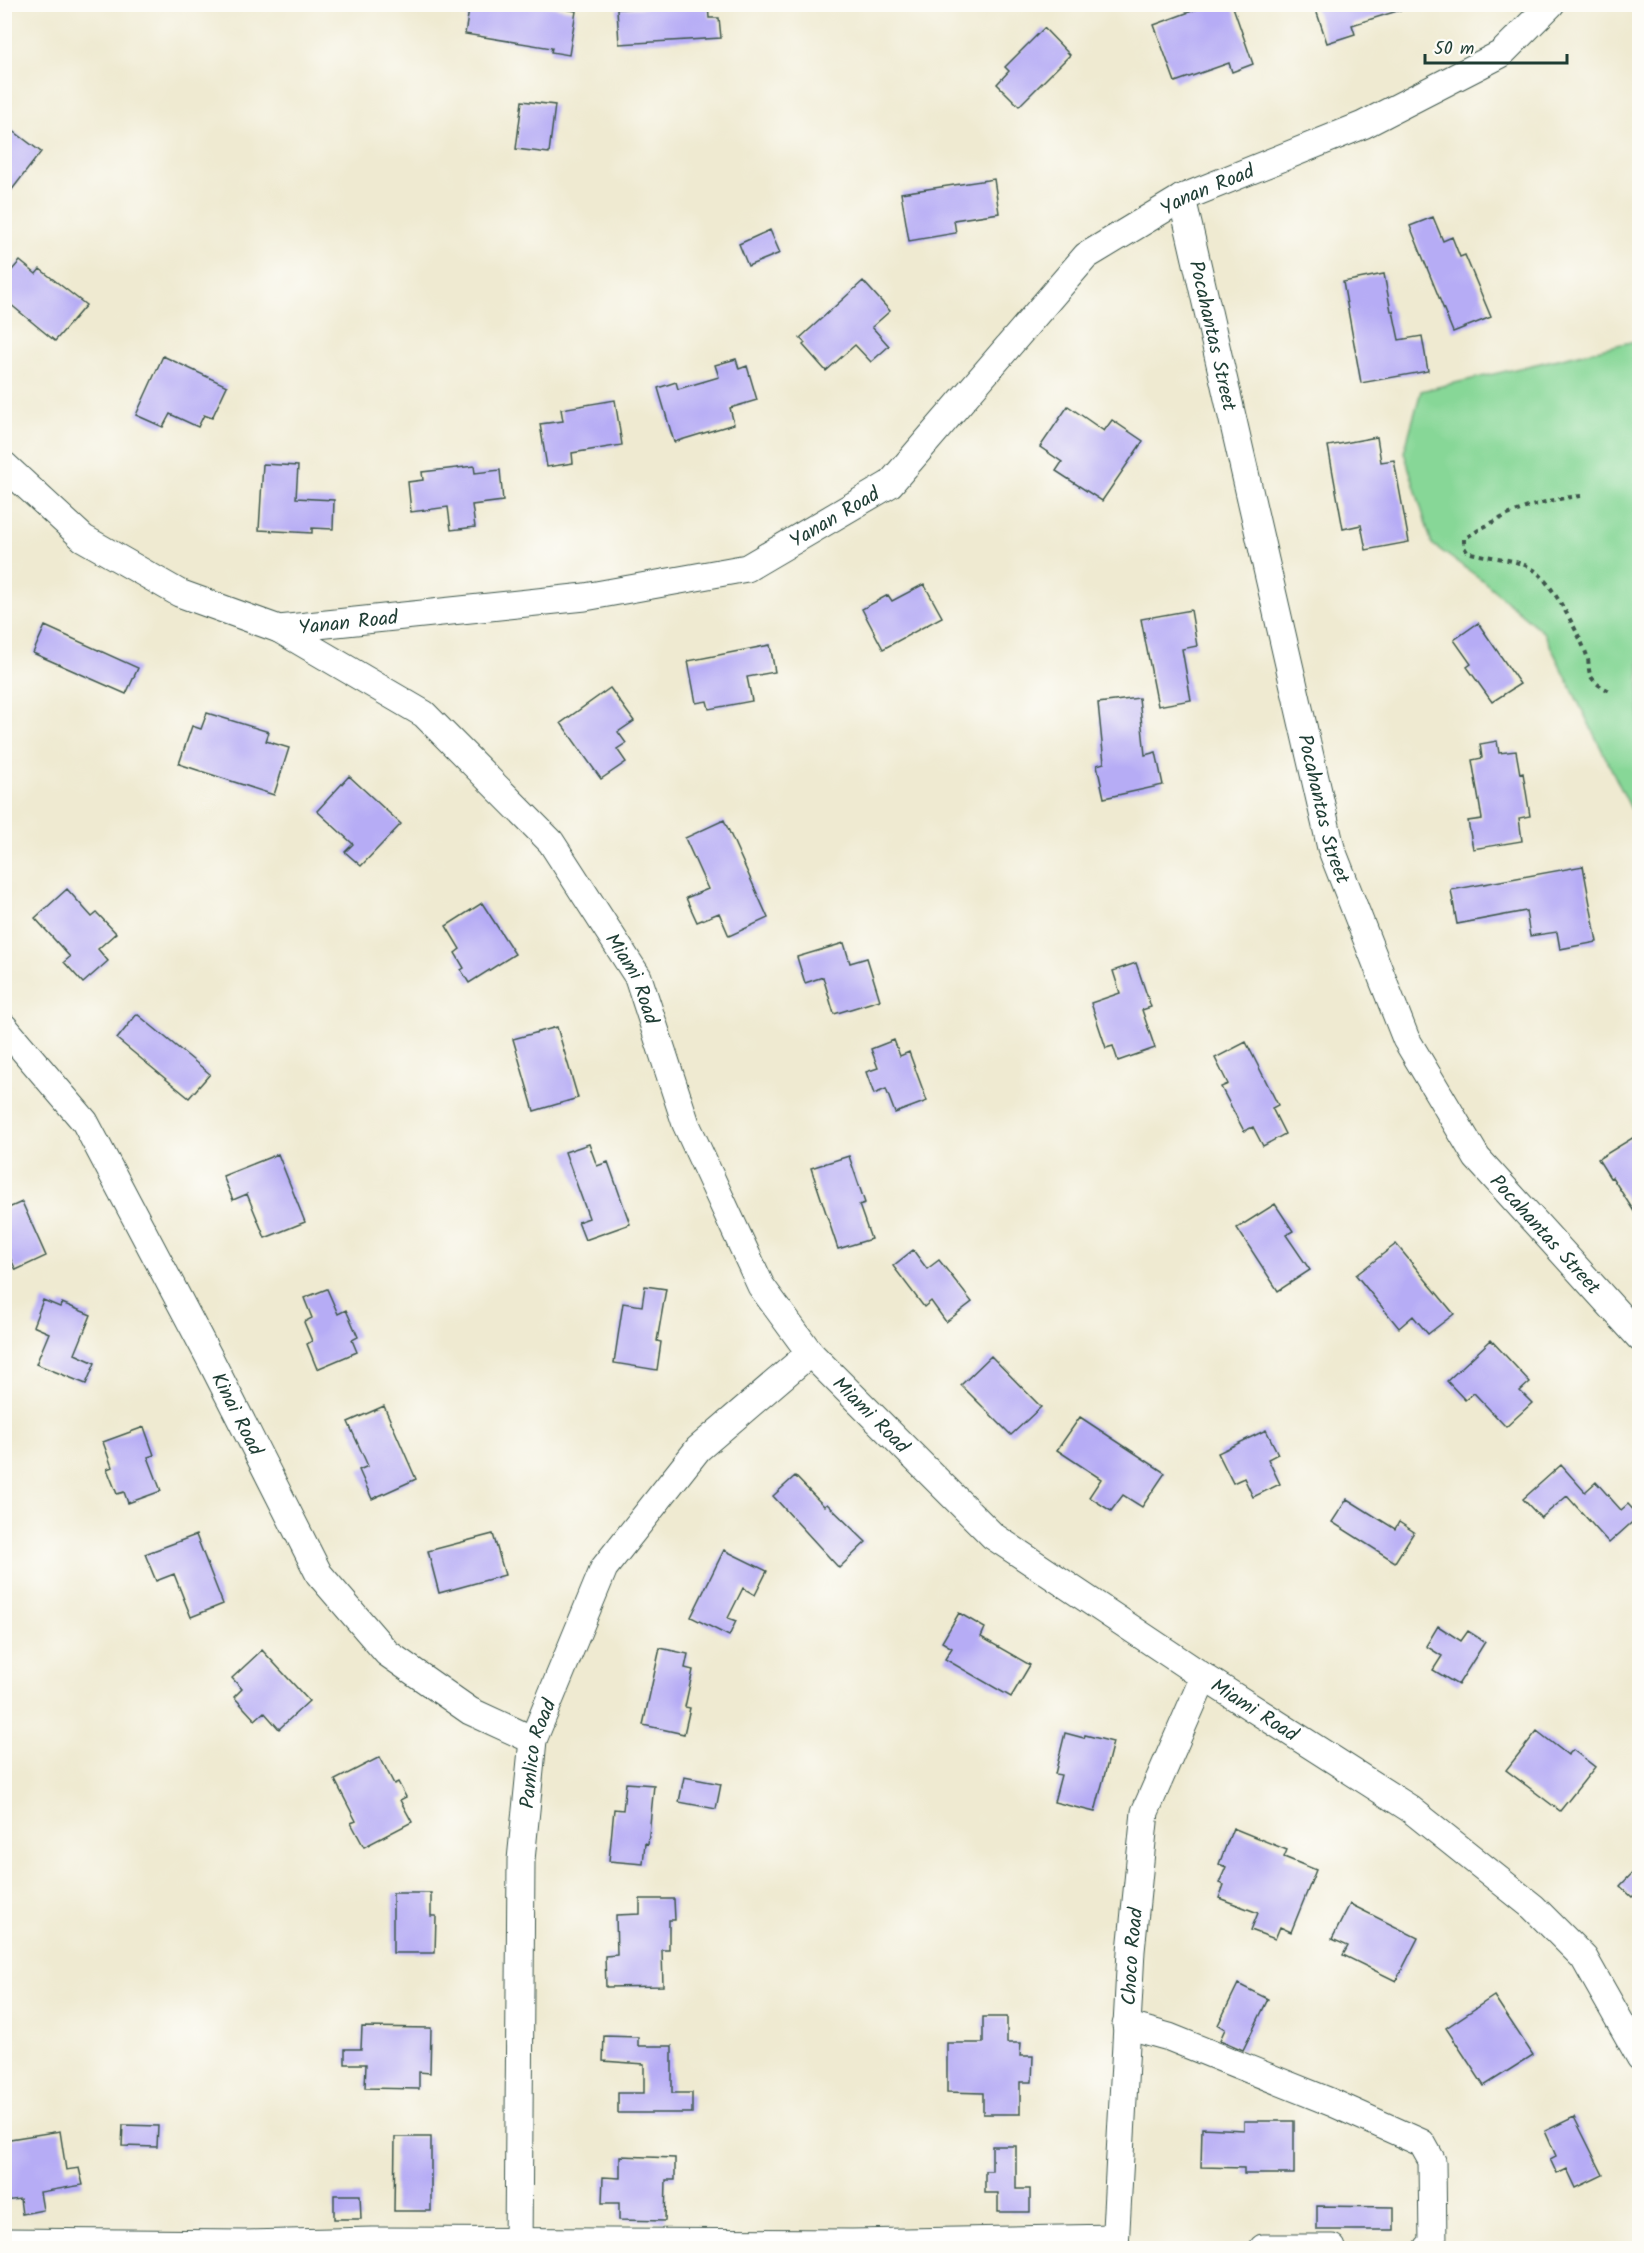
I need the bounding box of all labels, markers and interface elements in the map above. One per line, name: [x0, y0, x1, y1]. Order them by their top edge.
scale bar: [1425, 27, 1568, 65]
text: 50 m: [1434, 35, 1474, 64]
street label: Yanan Road: [1155, 156, 1261, 225]
street label: Pocahantas Street: [1179, 258, 1244, 415]
street label: Yanan Road: [784, 479, 887, 557]
street label: Yanan Road: [297, 603, 401, 645]
street label: Pocahantas Street: [1287, 731, 1358, 889]
street label: Miami Road: [596, 927, 667, 1030]
street label: Pocahantas Street: [1481, 1168, 1608, 1303]
street label: Kinai Road: [201, 1367, 271, 1463]
street label: Miami Road: [824, 1370, 917, 1463]
street label: Miami Road: [1203, 1671, 1305, 1752]
street label: Pamlico Road: [512, 1694, 567, 1810]
street label: Choco Road: [1114, 1905, 1153, 2006]

